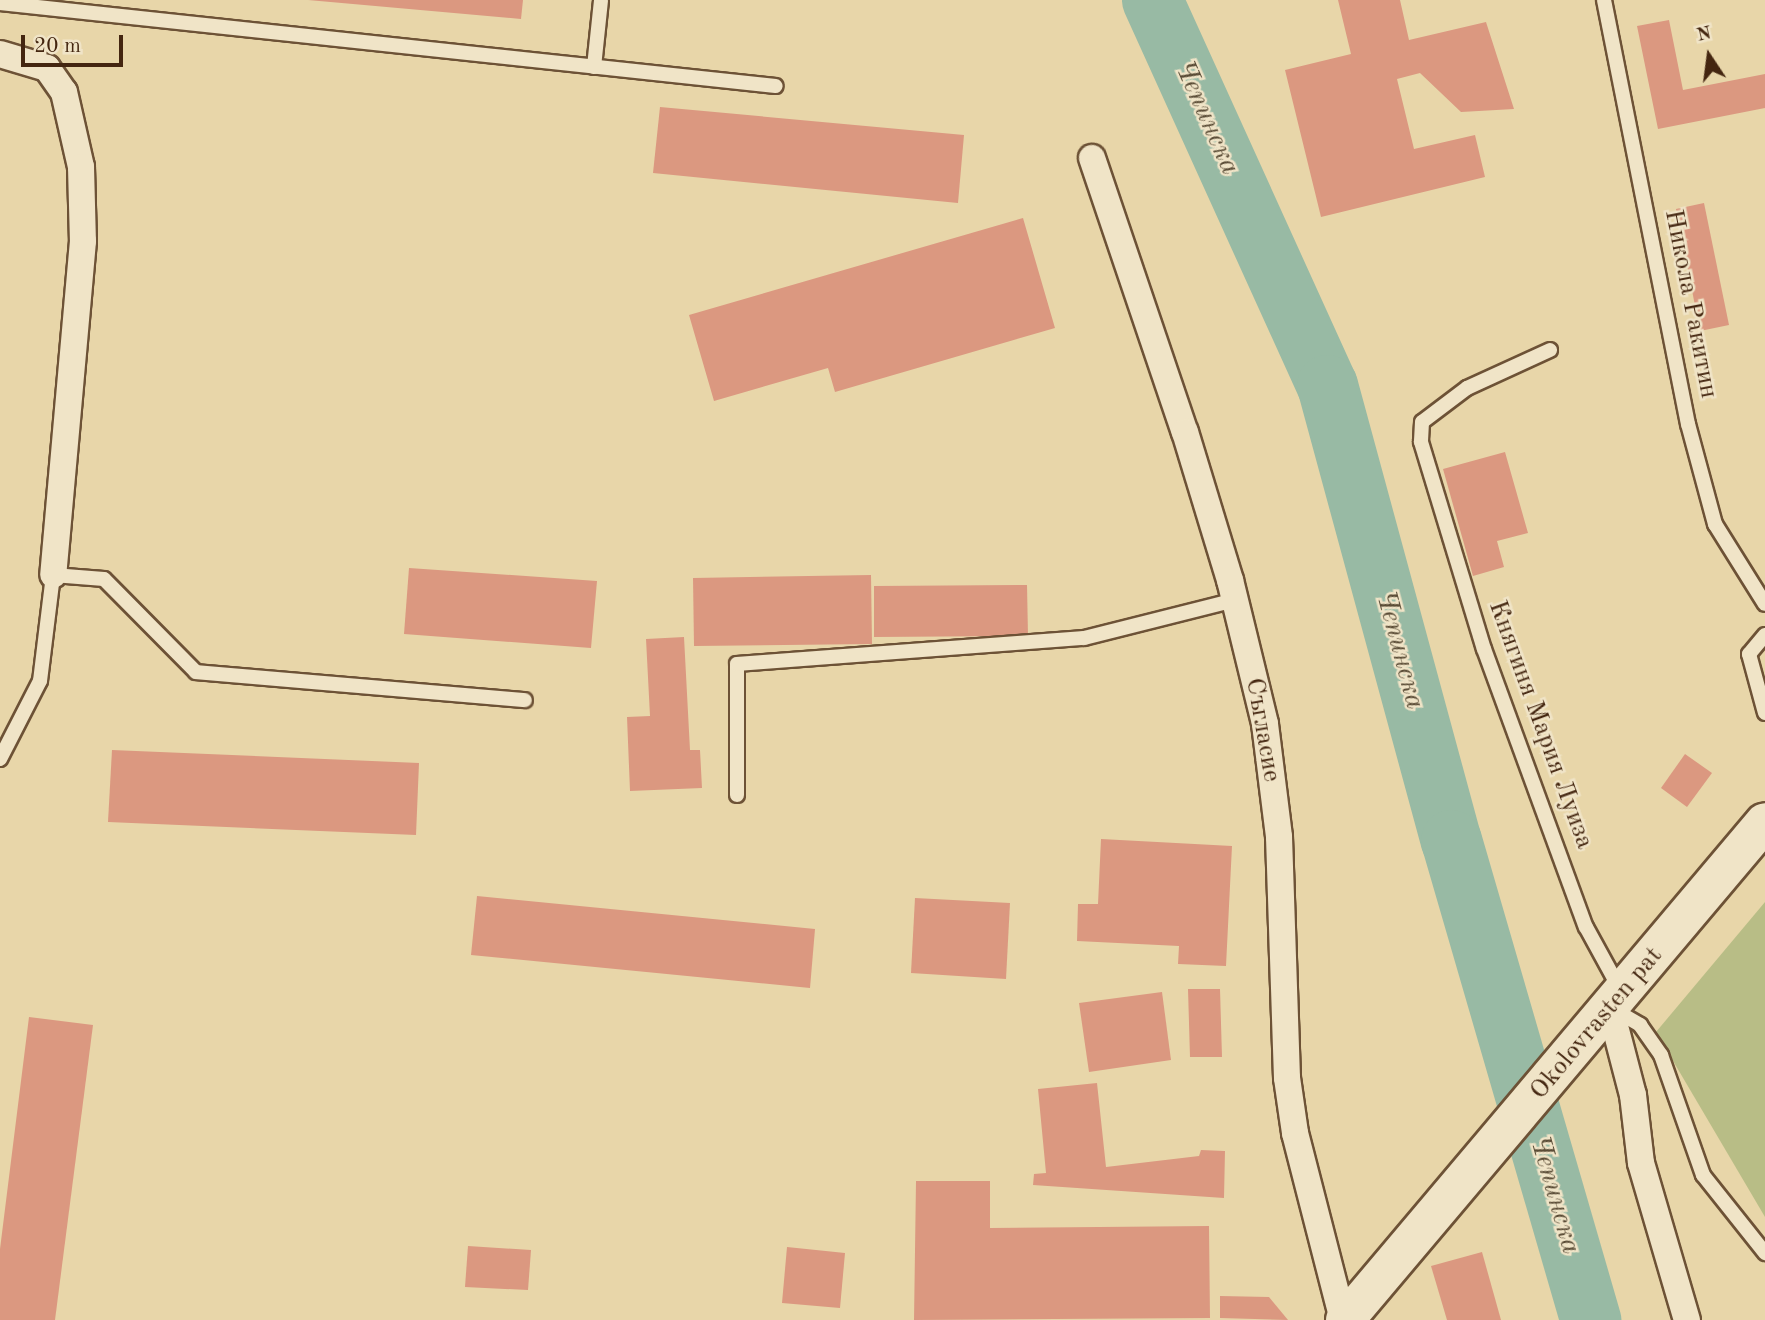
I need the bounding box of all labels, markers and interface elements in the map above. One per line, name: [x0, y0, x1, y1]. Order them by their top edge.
scale bar: [24, 21, 126, 65]
north arrow: [1674, 21, 1744, 91]
text: N: [1695, 24, 1713, 46]
text: 20 m: [34, 36, 81, 57]
water label: Чепинска: [1166, 56, 1246, 180]
street label: Никола Ракитин: [1656, 207, 1724, 401]
water label: Чепинска: [1367, 587, 1431, 713]
street label: Княгиня Мария Луиза: [1481, 597, 1599, 853]
street label: Съгласие: [1238, 675, 1286, 785]
street label: Okolovrasten pat: [1524, 941, 1670, 1107]
water label: Чепинска: [1521, 1132, 1587, 1258]

